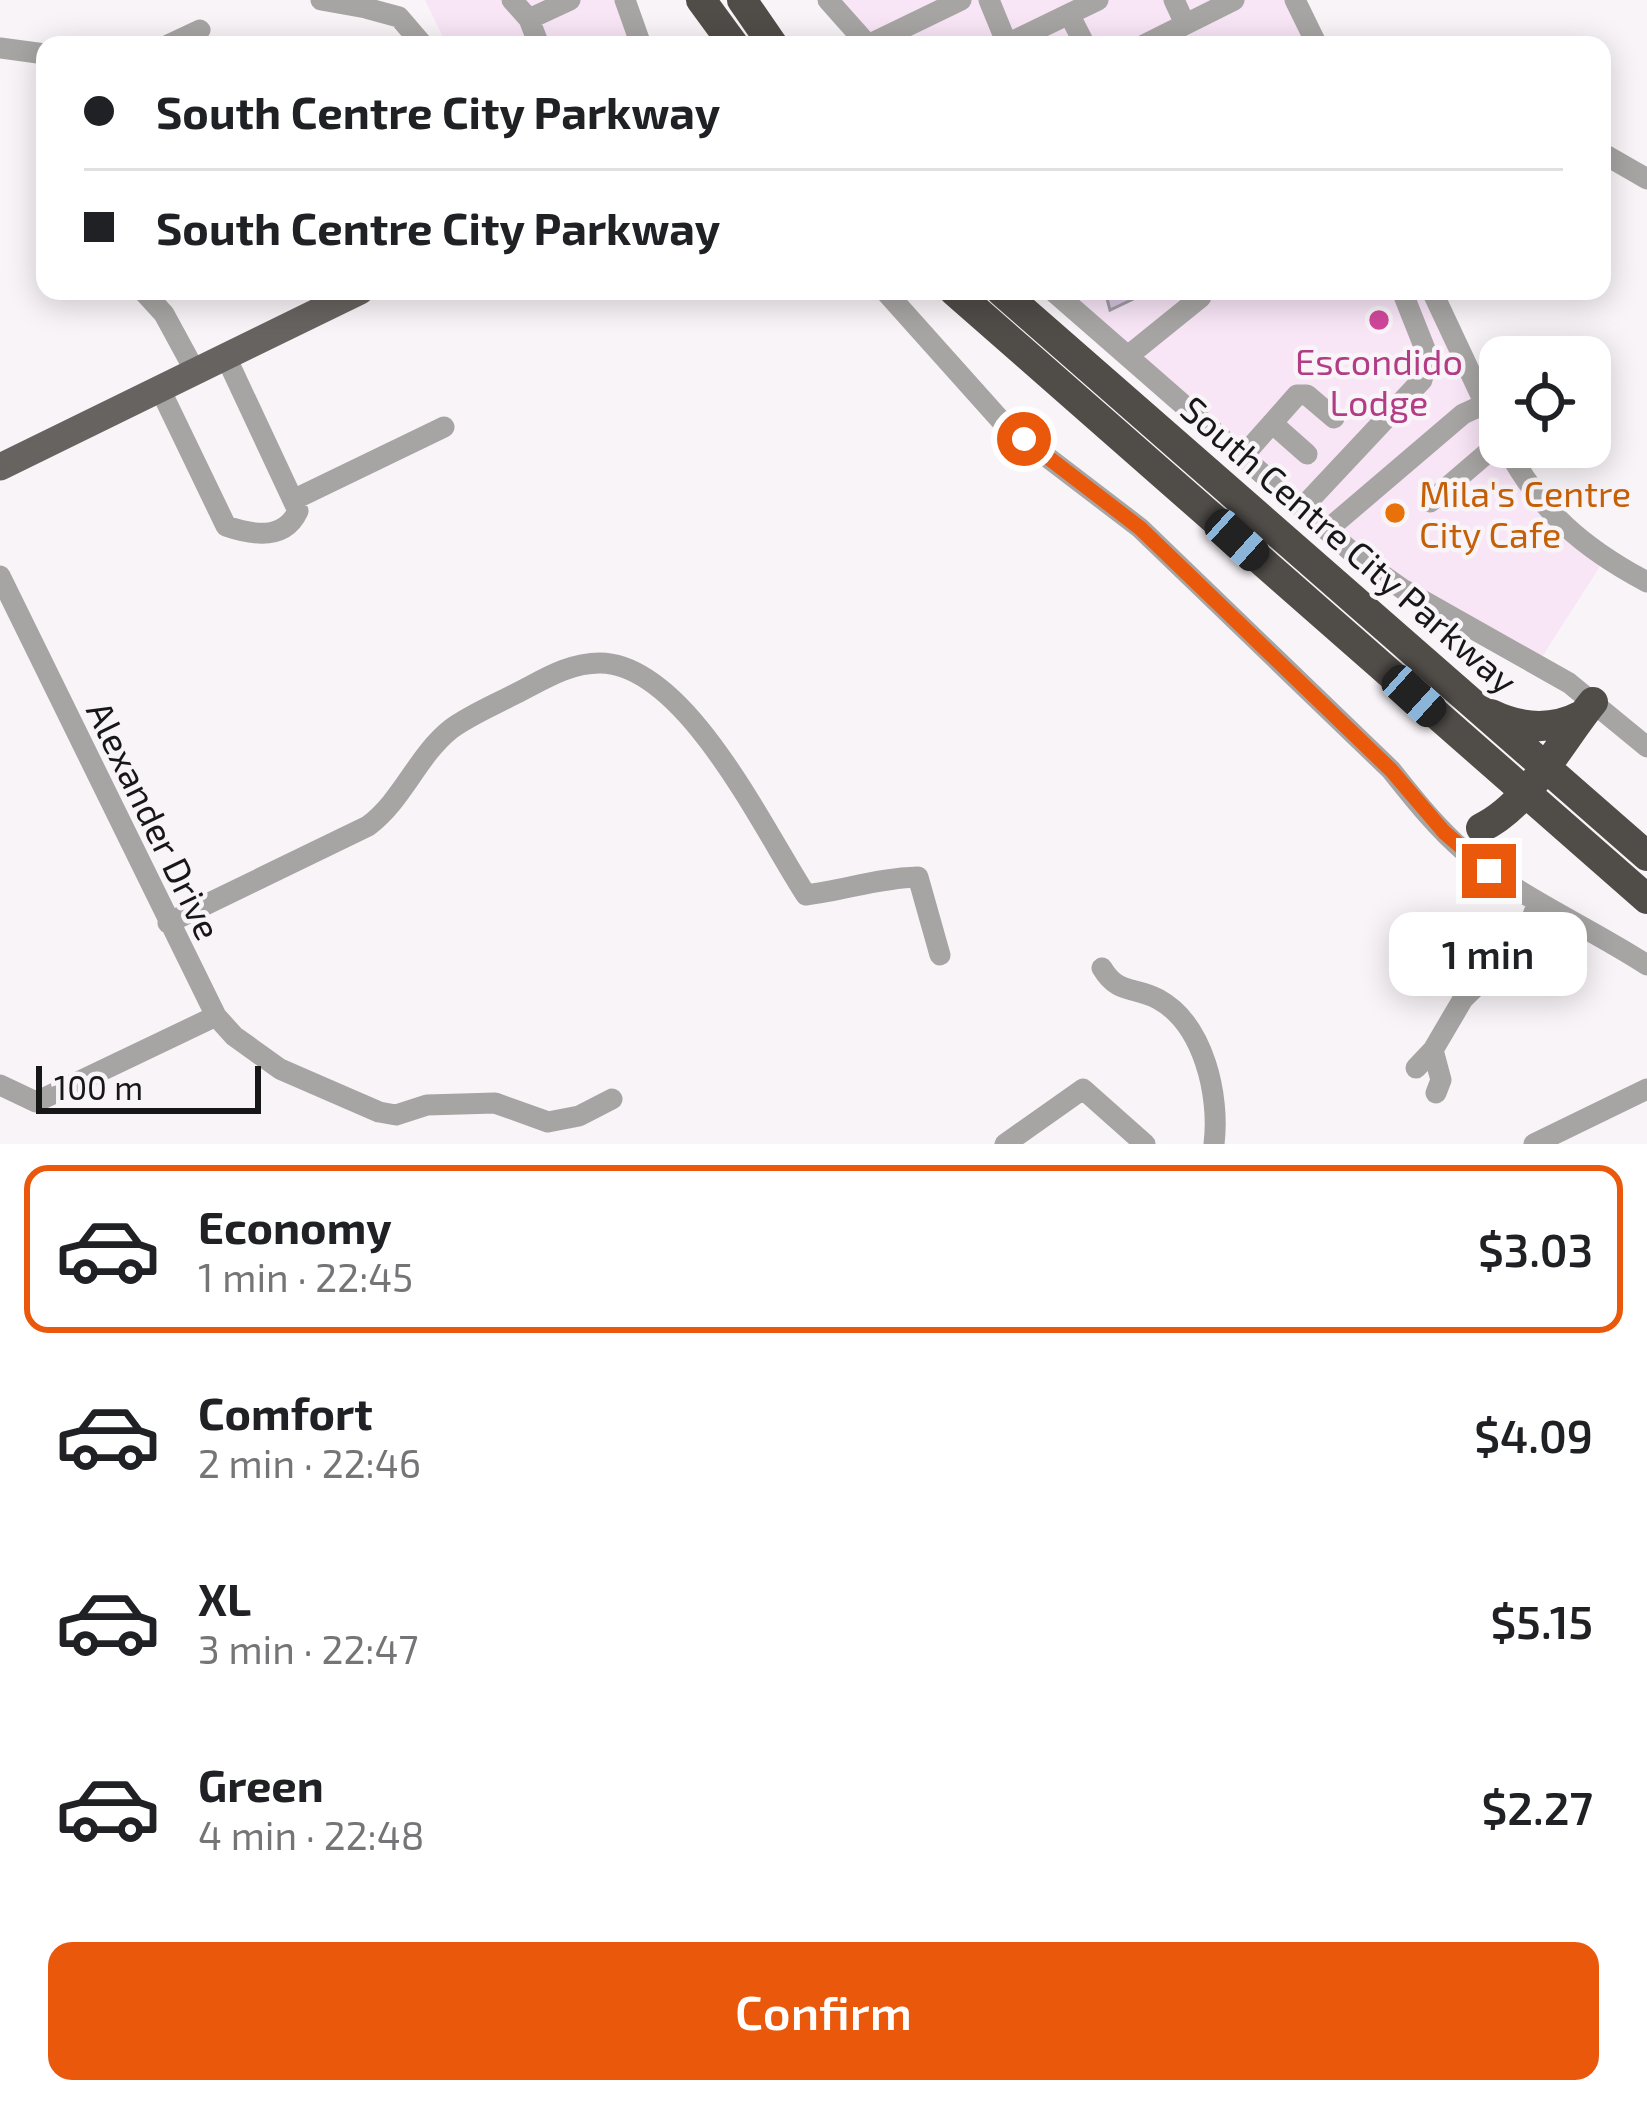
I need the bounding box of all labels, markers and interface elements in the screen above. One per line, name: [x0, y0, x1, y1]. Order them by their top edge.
text: South Centre City Parkway: [156, 84, 720, 138]
text: South Centre City Parkway: [156, 200, 720, 254]
marker: Escondido Lodge: [1366, 307, 1392, 333]
map controls: [1479, 336, 1611, 468]
button: locate: [1479, 336, 1611, 468]
place label: Escondido Lodge: [1295, 339, 1463, 423]
street label: South Centre City Parkway: [1173, 386, 1527, 702]
route start: [997, 412, 1051, 466]
place label: Mila's Centre City Cafe: [1419, 471, 1631, 555]
marker: Mila's Centre City Cafe: [1382, 500, 1408, 526]
car: [1198, 503, 1276, 577]
car: [1375, 659, 1453, 733]
street label: Alexander Drive: [79, 694, 231, 946]
route end: [1462, 844, 1516, 898]
callout: 1 min: [1390, 913, 1588, 997]
text: 1 min: [1442, 930, 1534, 977]
scale bar: [36, 1060, 261, 1113]
text: 100 m: [54, 1067, 143, 1107]
icon: car: [54, 1195, 162, 1303]
text: Economy: [198, 1199, 392, 1253]
text: $3.03: [1478, 1222, 1593, 1276]
text: 1 min · 22:45: [198, 1253, 413, 1300]
icon: car: [54, 1381, 162, 1489]
text: Comfort: [198, 1385, 373, 1439]
text: $4.09: [1474, 1408, 1593, 1462]
text: 2 min · 22:46: [198, 1439, 421, 1486]
icon: car: [54, 1567, 162, 1675]
text: XL: [198, 1571, 251, 1625]
text: $5.15: [1491, 1594, 1593, 1648]
text: 3 min · 22:47: [198, 1625, 418, 1672]
icon: car: [54, 1753, 162, 1861]
text: Green: [198, 1757, 324, 1811]
text: $2.27: [1481, 1780, 1593, 1834]
text: 4 min · 22:48: [198, 1811, 424, 1858]
button: Confirm: [48, 1942, 1599, 2080]

